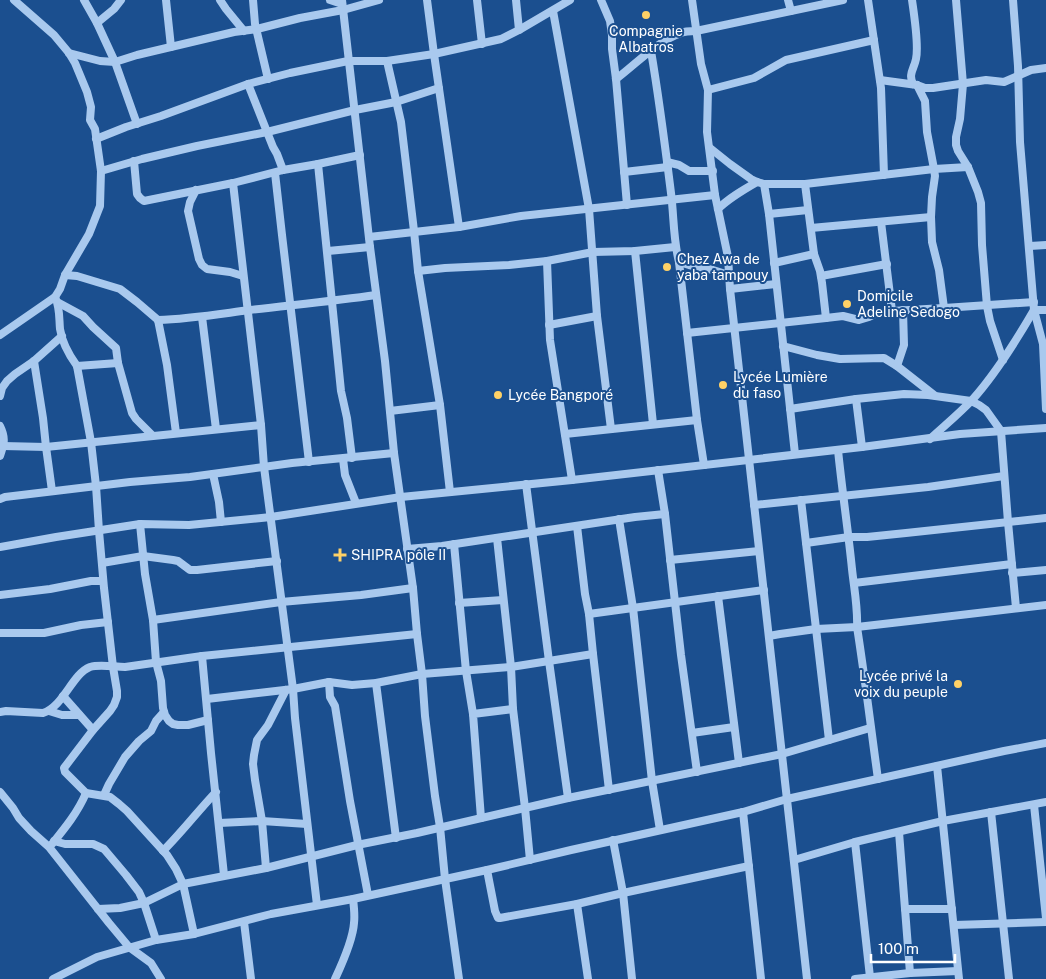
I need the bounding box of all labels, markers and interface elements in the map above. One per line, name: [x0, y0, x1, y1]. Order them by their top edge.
marker: Compagnie Albatros: [640, 9, 652, 21]
place label: Compagnie Albatros: [609, 23, 683, 55]
place label: Chez Awa de yaba tampouy: [677, 251, 769, 283]
marker: Chez Awa de yaba tampouy: [661, 261, 673, 273]
place label: Domicile Adeline Sedogo: [857, 288, 960, 320]
marker: Domicile Adeline Sedogo: [841, 298, 853, 310]
place label: Lycée Lumière du faso: [733, 369, 828, 401]
marker: Lycée Lumière du faso: [717, 379, 729, 391]
place label: Lycée Bangporé: [508, 387, 613, 403]
marker: Lycée Bangporé: [492, 389, 504, 401]
place label: SHIPRA pôle II: [351, 547, 446, 563]
marker: SHIPRA pôle II: [333, 548, 347, 562]
place label: Lycée privé la voix du peuple: [854, 668, 948, 700]
marker: Lycée privé la voix du peuple: [952, 678, 964, 690]
scale bar: [871, 932, 955, 964]
text: 100 m: [878, 940, 919, 957]

